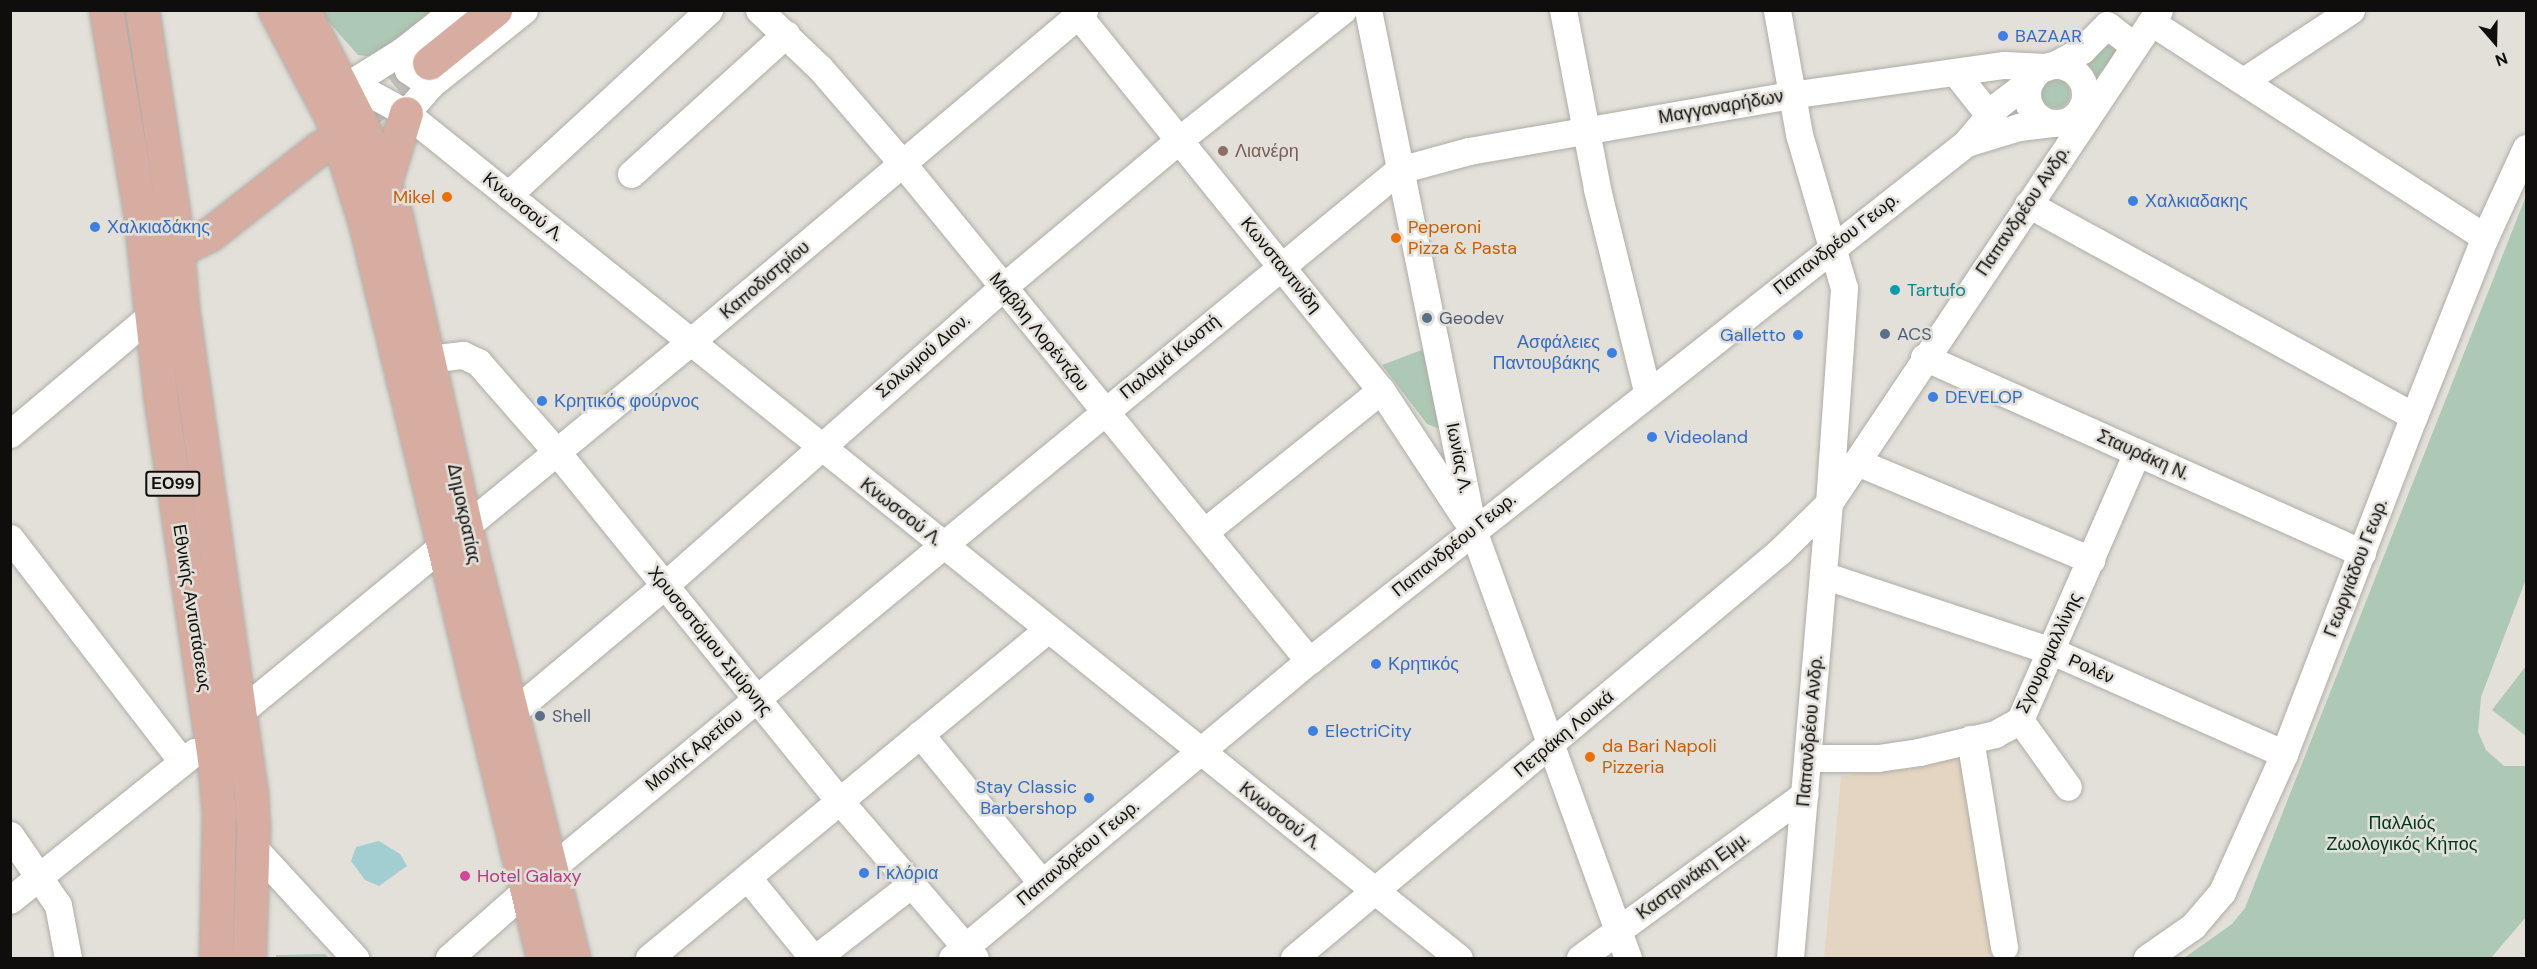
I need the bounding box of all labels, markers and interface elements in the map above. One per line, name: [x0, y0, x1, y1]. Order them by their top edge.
north arrow: [2465, 12, 2525, 72]
place label: BAZAAR: [2015, 25, 2082, 47]
marker: BAZAAR: [1996, 29, 2010, 43]
text: N: [2492, 48, 2510, 71]
street label: Μαγγαναρήδων: [1657, 85, 1785, 129]
place label: Λιανέρη: [1235, 140, 1299, 162]
street label: Παπανδρέου Ανδρ.: [1972, 142, 2074, 280]
marker: Λιανέρη: [1216, 144, 1230, 158]
street label: Κνωσσού Λ.: [478, 168, 568, 246]
place label: Mikel: [393, 186, 435, 208]
street label: Παπανδρέου Γεωρ.: [1769, 188, 1903, 300]
marker: Mikel: [440, 190, 454, 204]
place label: Χαλκιαδακης: [2145, 190, 2248, 212]
marker: Χαλκιαδακης: [2126, 194, 2140, 208]
street label: Κωνσταντινίδη: [1236, 213, 1326, 317]
place label: Χαλκιαδάκης: [107, 216, 210, 238]
place label: Peperoni Pizza & Pasta: [1408, 217, 1517, 260]
marker: Χαλκιαδάκης: [88, 220, 102, 234]
marker: Peperoni Pizza & Pasta: [1389, 231, 1403, 245]
street label: Καποδιστρίου: [716, 236, 814, 324]
street label: Μαβίλη Λορέντζου: [985, 268, 1093, 396]
place label: Tartufo: [1907, 279, 1966, 301]
marker: Tartufo: [1888, 283, 1902, 297]
place label: Geodev: [1439, 307, 1504, 329]
street label: Σολωμού Διον.: [872, 309, 974, 403]
street label: Παλαμά Κωστή: [1116, 310, 1224, 404]
marker: Geodev: [1420, 311, 1434, 325]
place label: ACS: [1897, 323, 1932, 345]
place label: Galletto: [1720, 324, 1786, 346]
marker: ACS: [1878, 327, 1892, 341]
marker: Galletto: [1791, 328, 1805, 342]
place label: Ασφάλειες Παντουβάκης: [1492, 332, 1600, 374]
marker: Ασφάλειες Παντουβάκης: [1605, 346, 1619, 360]
place label: DEVELOP: [1945, 386, 2022, 408]
place label: Κρητικός φούρνος: [554, 390, 699, 412]
marker: DEVELOP: [1926, 390, 1940, 404]
marker: Κρητικός φούρνος: [535, 394, 549, 408]
street label: Ιωνίας Λ.: [1442, 421, 1476, 495]
street label: Σταυράκη Ν.: [2094, 425, 2192, 485]
place label: Videoland: [1664, 426, 1748, 448]
marker: Videoland: [1645, 430, 1659, 444]
street label: Δημοκρατίας: [443, 462, 485, 566]
road number: ΕΟ99: [144, 471, 201, 497]
street label: Κνωσσού Λ.: [856, 473, 946, 551]
street label: Παπανδρέου Γεωρ.: [1388, 488, 1520, 602]
street label: Γεωργιάδου Γεωρ.: [2320, 496, 2392, 640]
street label: Εθνικής Αντιστάσεως: [168, 523, 216, 693]
street label: Χρυσοστόμου Σμύρνης: [643, 562, 777, 720]
street label: Σγουρομαλλίνης: [2012, 589, 2086, 717]
street label: Ρολέν: [2065, 649, 2117, 689]
place label: Κρητικός: [1388, 653, 1459, 675]
street label: Παπανδρέου Ανδρ.: [1793, 654, 1827, 808]
marker: Κρητικός: [1369, 657, 1383, 671]
street label: Πετράκη Λουκά: [1510, 686, 1618, 782]
street label: Μονής Αρετίου: [641, 704, 747, 796]
place label: Shell: [552, 705, 591, 727]
marker: Shell: [533, 709, 547, 723]
place label: ElectriCity: [1325, 720, 1412, 742]
marker: ElectriCity: [1306, 724, 1320, 738]
place label: da Bari Napoli Pizzeria: [1602, 736, 1717, 778]
marker: da Bari Napoli Pizzeria: [1583, 750, 1597, 764]
place label: Stay Classic Barbershop: [976, 777, 1077, 820]
street label: Κνωσσού Λ.: [1235, 777, 1325, 855]
marker: Stay Classic Barbershop: [1082, 791, 1096, 805]
street label: Παπανδρέου Γεωρ.: [1012, 796, 1144, 910]
park label: ΠαλΑιός Ζωολογικός Κήπος: [2326, 813, 2478, 856]
street label: Καστρινάκη Εμμ.: [1632, 828, 1754, 924]
place label: Γκλόρια: [876, 862, 938, 884]
place label: Hotel Galaxy: [477, 865, 582, 887]
marker: Γκλόρια: [857, 866, 871, 880]
marker: Hotel Galaxy: [458, 869, 472, 883]

